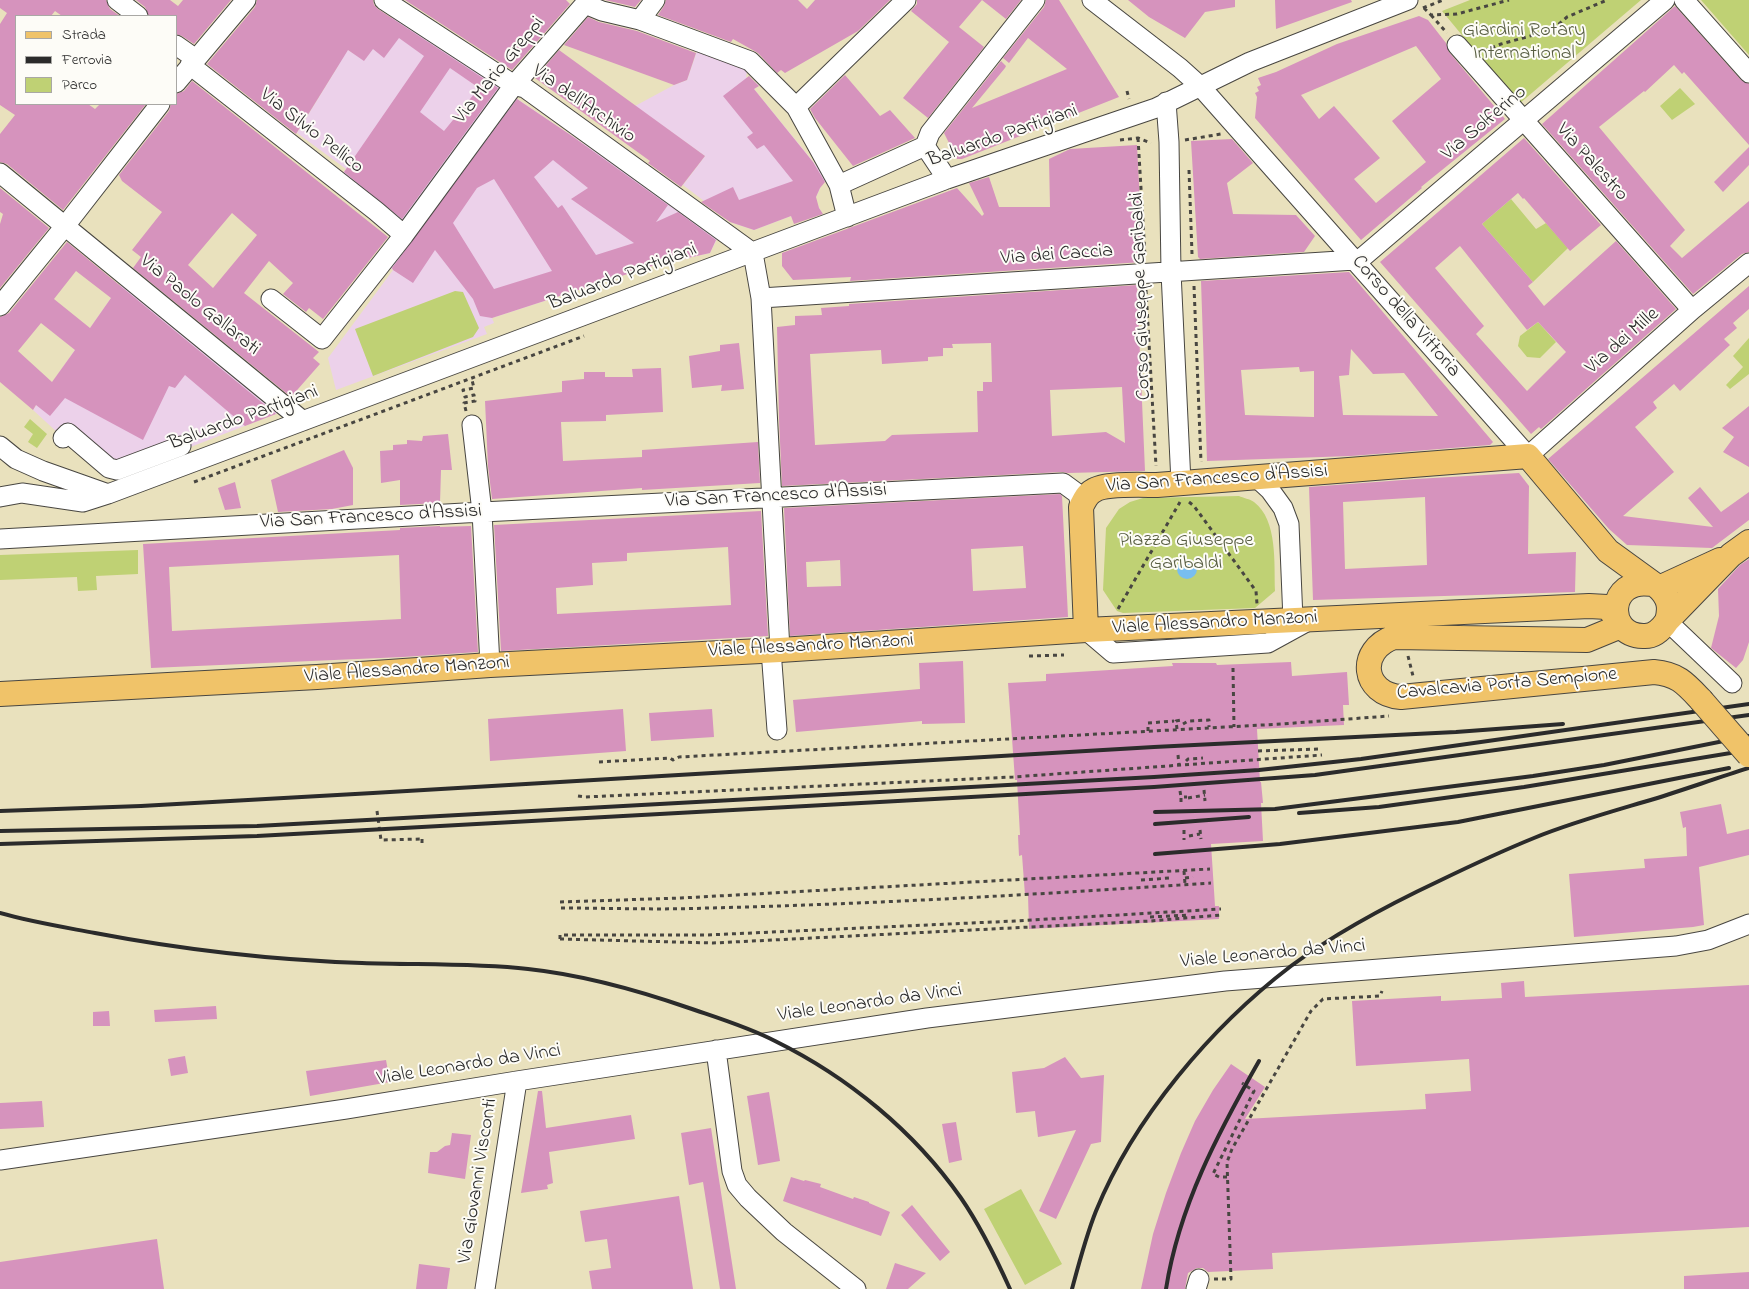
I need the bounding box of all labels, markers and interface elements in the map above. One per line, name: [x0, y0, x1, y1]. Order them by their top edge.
street label: Via Mario Greppi: [449, 13, 551, 129]
legend: [15, 15, 178, 105]
park label: Giardini Rotary International: [1463, 20, 1585, 67]
text: Strada: [62, 24, 106, 46]
text: Ferrovia: [62, 49, 112, 71]
street label: Via dell'Archivio: [527, 60, 639, 150]
text: Parco: [62, 74, 97, 96]
street label: Via Solferino: [1437, 81, 1533, 167]
street label: Via Silvio Pellico: [254, 84, 368, 180]
street label: Baluardo Partigiani: [925, 100, 1081, 174]
street label: Via Palestro: [1550, 119, 1632, 207]
street label: Corso Giuseppe Garibaldi: [1126, 192, 1158, 400]
street label: Baluardo Partigiani: [545, 239, 701, 317]
street label: Via dei Caccia: [1000, 240, 1114, 272]
street label: Via Paolo Gallarati: [134, 250, 264, 362]
street label: Corso della Vittoria: [1345, 251, 1465, 383]
street label: Via dei Mille: [1581, 303, 1665, 381]
street label: Baluardo Partigiani: [166, 381, 322, 457]
street label: Via San Francesco d'Assisi: [1105, 460, 1329, 500]
street label: Via San Francesco d'Assisi: [664, 479, 888, 515]
street label: Via San Francesco d'Assisi: [259, 500, 483, 536]
park label: Piazza Giuseppe Garibaldi: [1119, 530, 1253, 577]
street label: Viale Alessandro Manzoni: [1112, 607, 1318, 641]
street label: Viale Alessandro Manzoni: [708, 630, 914, 664]
street label: Viale Alessandro Manzoni: [304, 652, 510, 690]
street label: Cavalcavia Porta Sempione: [1396, 663, 1618, 707]
street label: Viale Leonardo da Vinci: [1179, 935, 1367, 975]
street label: Viale Leonardo da Vinci: [776, 979, 964, 1029]
street label: Viale Leonardo da Vinci: [375, 1040, 563, 1092]
street label: Via Giovanni Visconti: [454, 1097, 504, 1265]

